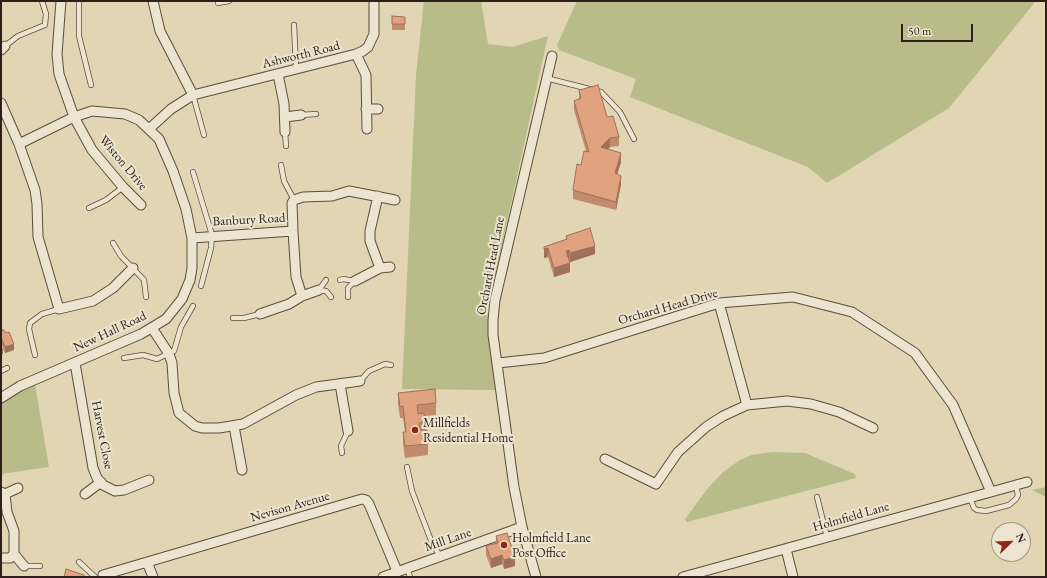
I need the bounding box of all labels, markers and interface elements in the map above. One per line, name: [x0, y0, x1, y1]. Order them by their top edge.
scale bar: [903, 16, 975, 42]
text: 50 m: [908, 23, 931, 39]
street label: Ashworth Road: [261, 38, 341, 72]
street label: Wiston Drive: [96, 132, 150, 194]
street label: Banbury Road: [212, 210, 286, 230]
street label: Orchard Head Lane: [474, 216, 508, 316]
street label: Orchard Head Drive: [616, 285, 720, 329]
street label: New Hall Road: [71, 308, 149, 356]
street label: Harvest Close: [88, 399, 116, 471]
place label: Millfields Residential Home: [423, 415, 514, 446]
marker: Millfields Residential Home: [410, 425, 420, 435]
street label: Nevison Avenue: [249, 488, 331, 526]
street label: Holmfield Lane: [811, 499, 891, 535]
north arrow: [991, 522, 1031, 562]
street label: Mill Lane: [423, 525, 473, 555]
place label: Holmfield Lane Post Office: [512, 530, 591, 561]
text: N: [1013, 531, 1029, 545]
marker: Holmfield Lane Post Office: [499, 540, 509, 550]

